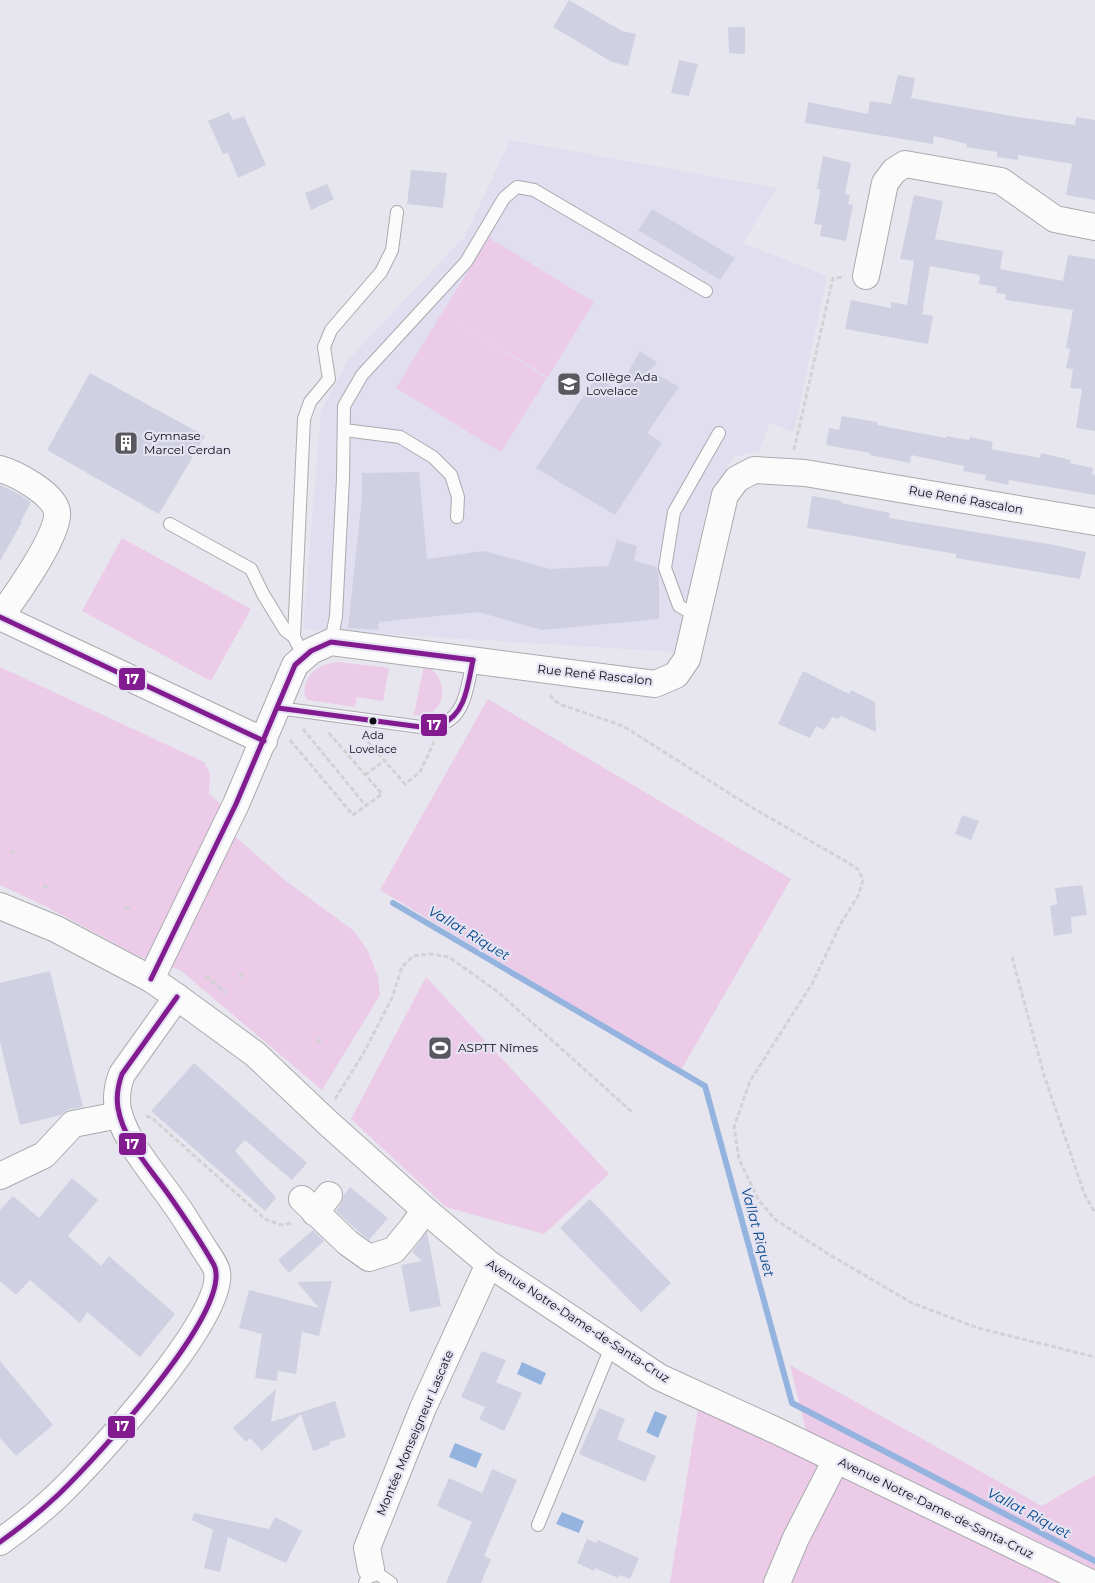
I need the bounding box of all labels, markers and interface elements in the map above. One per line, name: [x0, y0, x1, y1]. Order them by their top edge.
place label: Collège Ada Lovelace: [586, 369, 658, 398]
school or university icon: Collège Ada Lovelace: [556, 371, 582, 397]
place label: Gymnase Marcel Cerdan: [144, 428, 231, 457]
building icon: Gymnase Marcel Cerdan: [113, 430, 139, 456]
street label: Rue René Rascalon: [908, 482, 1024, 517]
street label: Rue René Rascalon: [537, 661, 653, 688]
line badge: 17: [118, 667, 146, 691]
text: 17: [125, 670, 139, 688]
line badge: 17: [420, 713, 448, 737]
marker: Ada Lovelace: [368, 716, 378, 726]
text: 17: [427, 716, 441, 734]
place label: Ada Lovelace: [349, 728, 397, 756]
water label: Vallat Riquet: [425, 902, 513, 965]
sports icon: ASPTT Nîmes: [427, 1035, 453, 1061]
place label: ASPTT Nîmes: [458, 1040, 538, 1055]
line badge: 17: [118, 1132, 147, 1156]
text: 17: [125, 1135, 139, 1153]
water label: Vallat Riquet: [737, 1185, 779, 1279]
street label: Avenue Notre-Dame-de-Santa-Cruz: [484, 1256, 673, 1386]
street label: Montée Monseigneur Lascate: [373, 1348, 456, 1518]
line badge: 17: [107, 1415, 136, 1439]
text: 17: [115, 1417, 129, 1435]
street label: Avenue Notre-Dame-de-Santa-Cruz: [836, 1454, 1036, 1561]
water label: Vallat Riquet: [984, 1483, 1074, 1543]

